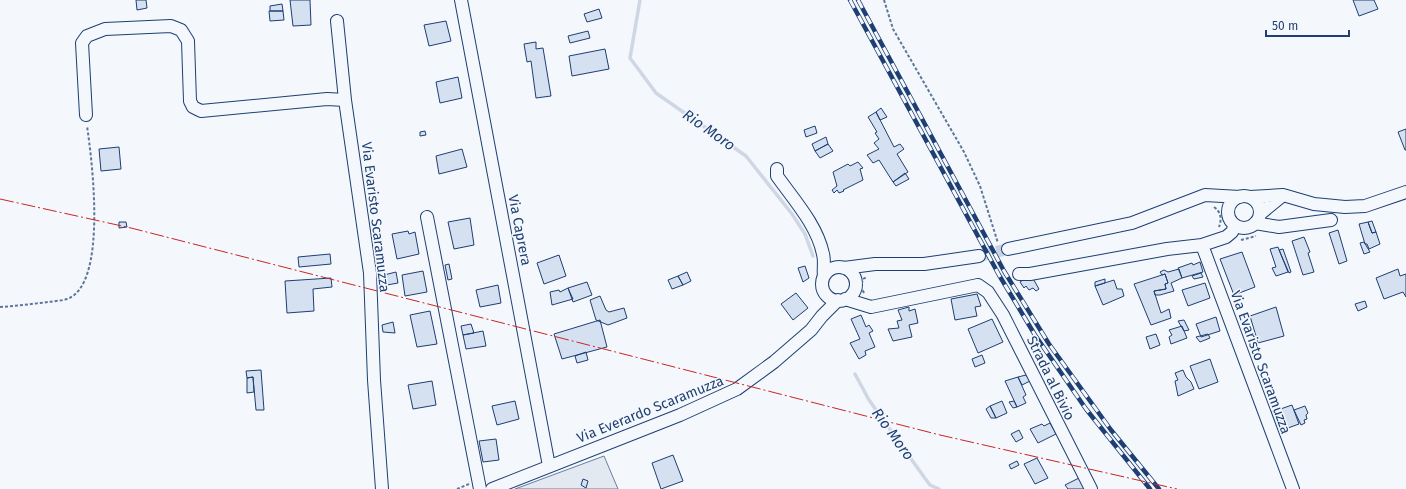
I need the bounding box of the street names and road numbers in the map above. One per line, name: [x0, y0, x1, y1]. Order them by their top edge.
street label: Via Evaristo Scaramuzza: [358, 141, 393, 293]
street label: Via Caprera: [504, 193, 535, 267]
street label: Via Evaristo Scaramuzza: [1227, 288, 1294, 436]
street label: Strada al Bivio: [1023, 333, 1078, 423]
street label: Via Everardo Scaramuzza: [574, 372, 726, 447]

